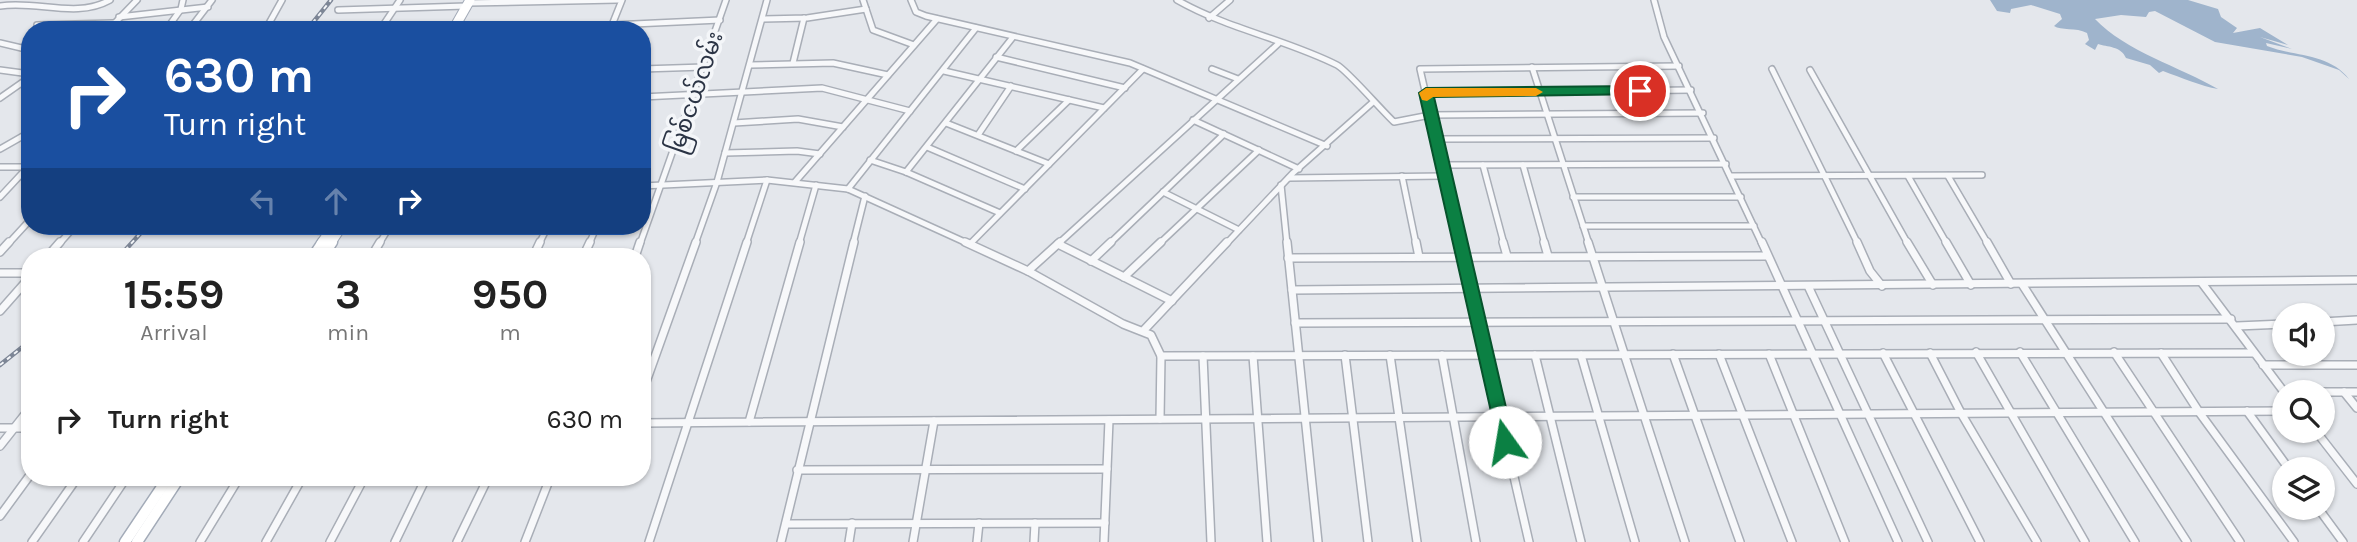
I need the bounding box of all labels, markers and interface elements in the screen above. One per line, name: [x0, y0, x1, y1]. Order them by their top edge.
street label: မြစ်ငယ်လမ်း: [659, 27, 734, 158]
text: 630 m: [164, 47, 314, 104]
icon: right: [49, 49, 140, 140]
pin: [1610, 61, 1670, 121]
icon: arrive: [1621, 72, 1659, 110]
text: Turn right: [164, 106, 306, 143]
icon: left: [244, 182, 282, 220]
icon: ahead: [317, 182, 355, 220]
icon: right: [390, 182, 428, 220]
text: 15:59: [124, 269, 224, 319]
text: 3: [335, 269, 361, 319]
text: 950: [472, 269, 548, 319]
map controls: [2272, 303, 2335, 520]
button: sound: [2272, 303, 2335, 366]
text: Arrival: [140, 319, 208, 346]
text: min: [327, 319, 369, 346]
text: m: [499, 319, 521, 346]
button: search: [2272, 380, 2335, 443]
icon: right: [49, 401, 87, 439]
text: Turn right: [108, 404, 229, 435]
text: 630 m: [547, 404, 623, 435]
position arrow: [1468, 405, 1542, 479]
button: layers: [2272, 457, 2335, 520]

